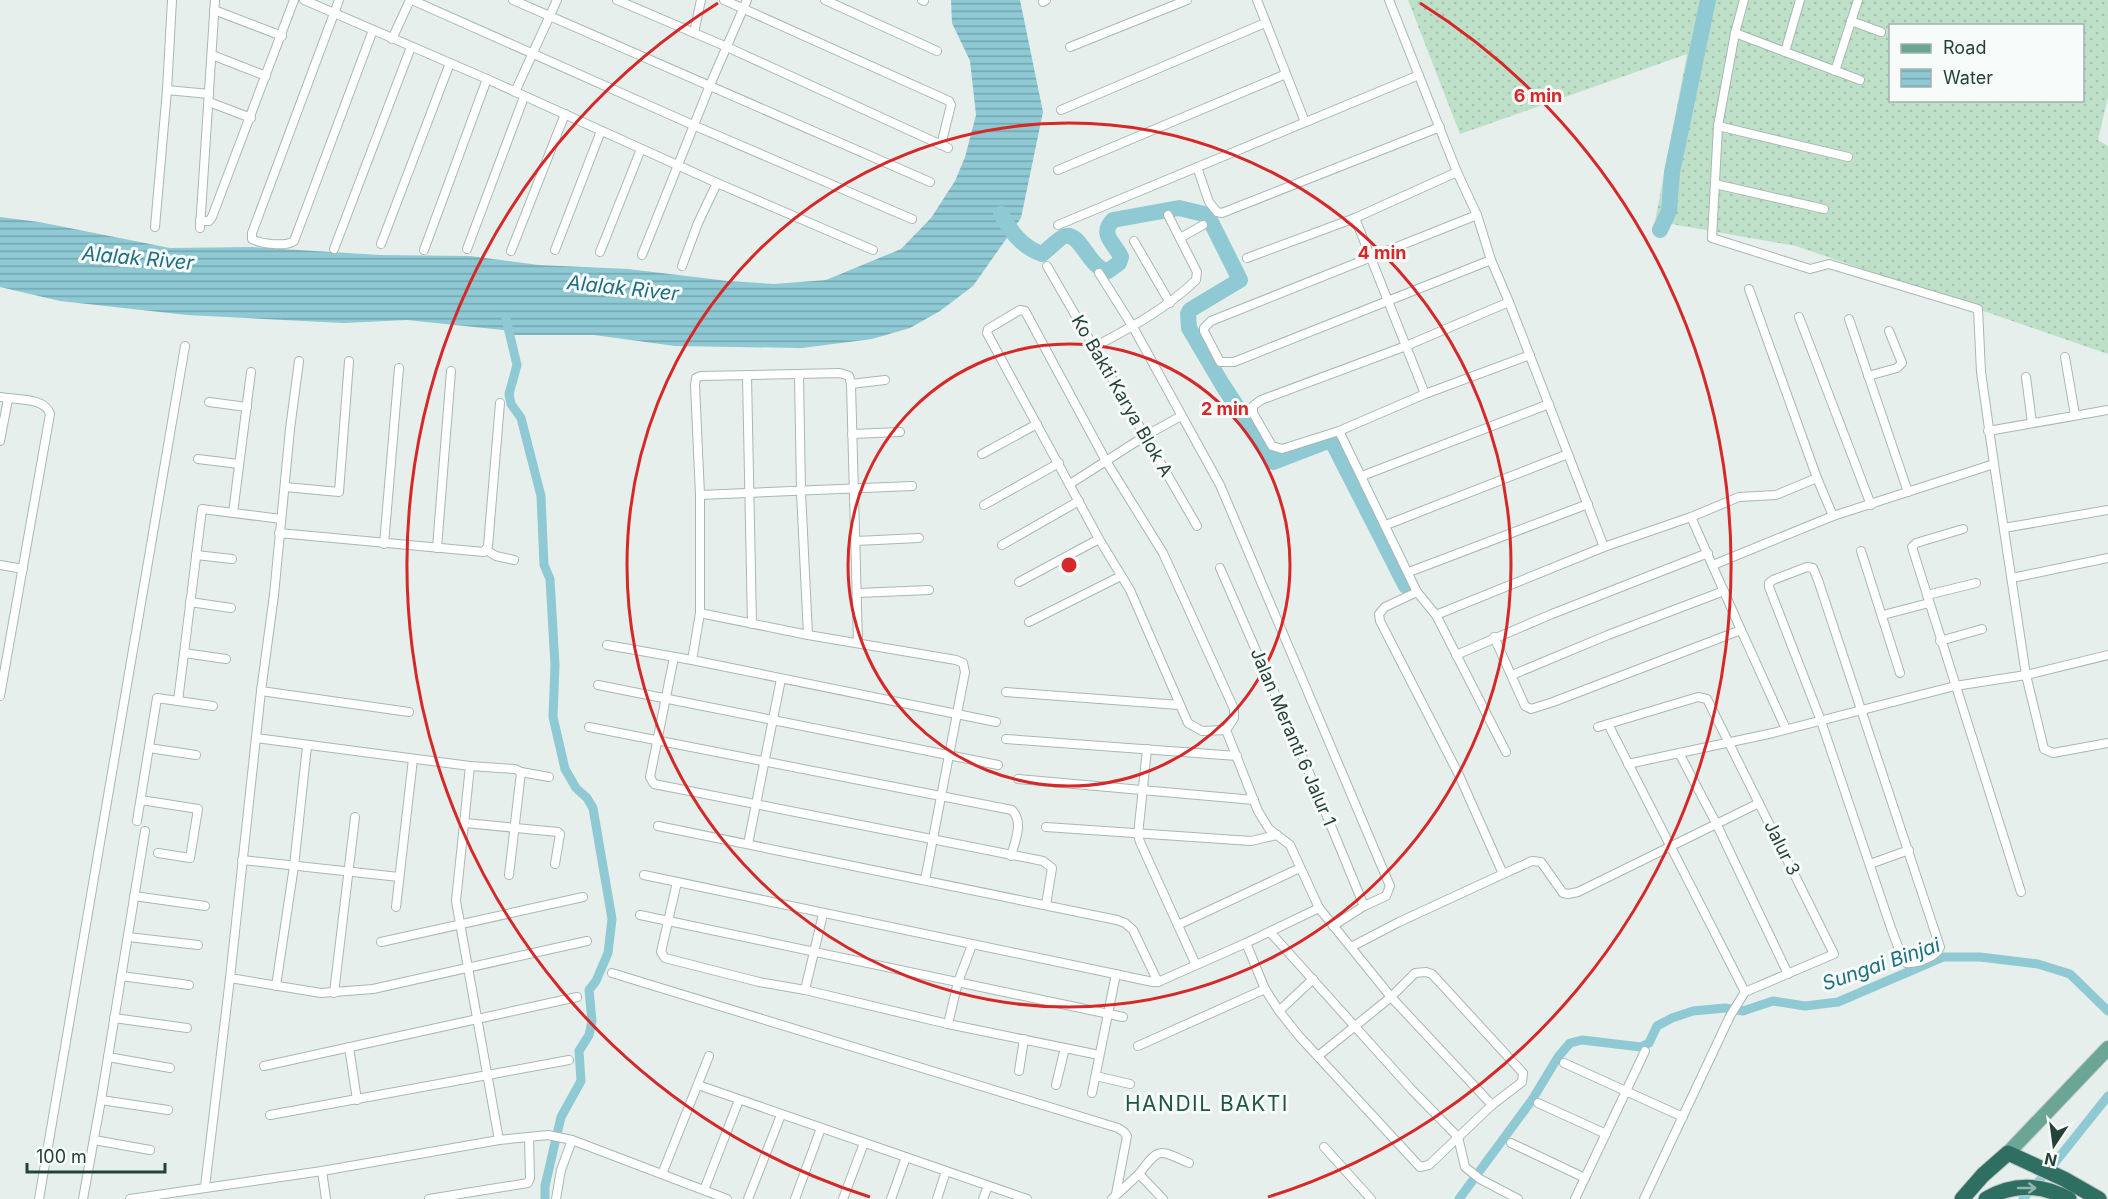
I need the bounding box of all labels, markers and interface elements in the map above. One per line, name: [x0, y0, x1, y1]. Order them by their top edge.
legend: [1889, 24, 2084, 102]
text: Road: [1943, 37, 1986, 58]
text: Water: [1943, 67, 1993, 88]
text: 6 min: [1514, 85, 1562, 106]
water label: Alalak River: [80, 241, 195, 275]
text: 4 min: [1358, 242, 1406, 263]
water label: Alalak River: [565, 270, 681, 306]
street label: Ko Bakti Karya Blok A: [1068, 311, 1177, 480]
text: 2 min: [1201, 398, 1249, 419]
centre of rings: [1059, 555, 1079, 575]
street label: Jalan Meranti 6 Jalur 1: [1246, 645, 1340, 829]
street label: Jalur 3: [1760, 817, 1805, 879]
water label: Sungai Binjai: [1819, 932, 1944, 995]
district label: HANDIL BAKTI: [1125, 1091, 1289, 1116]
north arrow: [2024, 1115, 2084, 1175]
scale bar: [27, 1136, 165, 1174]
text: 100 m: [36, 1146, 87, 1167]
text: N: [2042, 1148, 2059, 1171]
one-way arrow: [2017, 1182, 2037, 1194]

